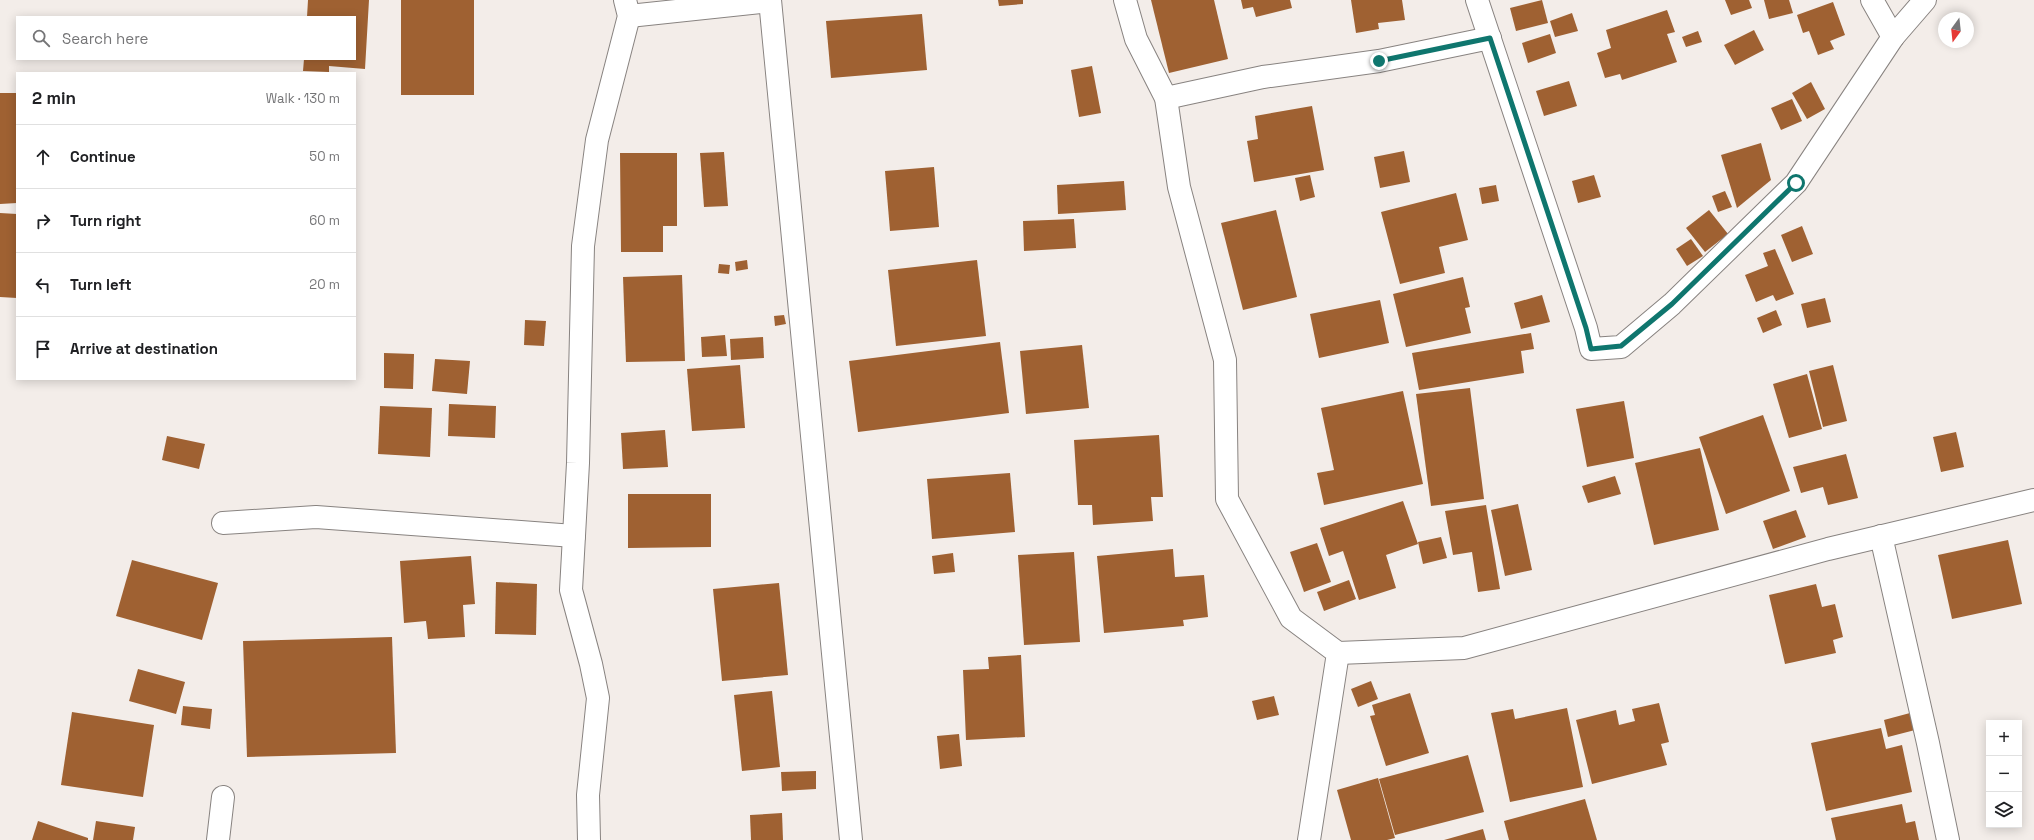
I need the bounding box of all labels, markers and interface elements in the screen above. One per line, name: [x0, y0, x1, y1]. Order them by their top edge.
north arrow: [1938, 12, 1974, 48]
search box: [16, 16, 356, 60]
icon: search: [30, 27, 52, 49]
text: Search here: [62, 29, 148, 48]
route end: [1370, 52, 1388, 70]
text: 2 min: [32, 87, 76, 109]
text: Walk · 130 m: [266, 90, 340, 107]
icon: ahead: [32, 146, 54, 168]
text: Continue: [70, 147, 136, 166]
text: 50 m: [309, 148, 340, 165]
route start: [1787, 174, 1805, 192]
icon: right: [32, 210, 54, 232]
text: Turn right: [70, 211, 141, 230]
text: 60 m: [309, 212, 340, 229]
icon: left: [32, 274, 54, 296]
text: Turn left: [70, 275, 132, 294]
text: 20 m: [309, 276, 340, 293]
icon: arrive: [32, 338, 54, 360]
text: Arrive at destination: [70, 339, 218, 358]
map controls: [1986, 720, 2022, 828]
button: +: [1986, 720, 2022, 756]
button: −: [1986, 756, 2022, 792]
button: layers: [1986, 792, 2022, 828]

